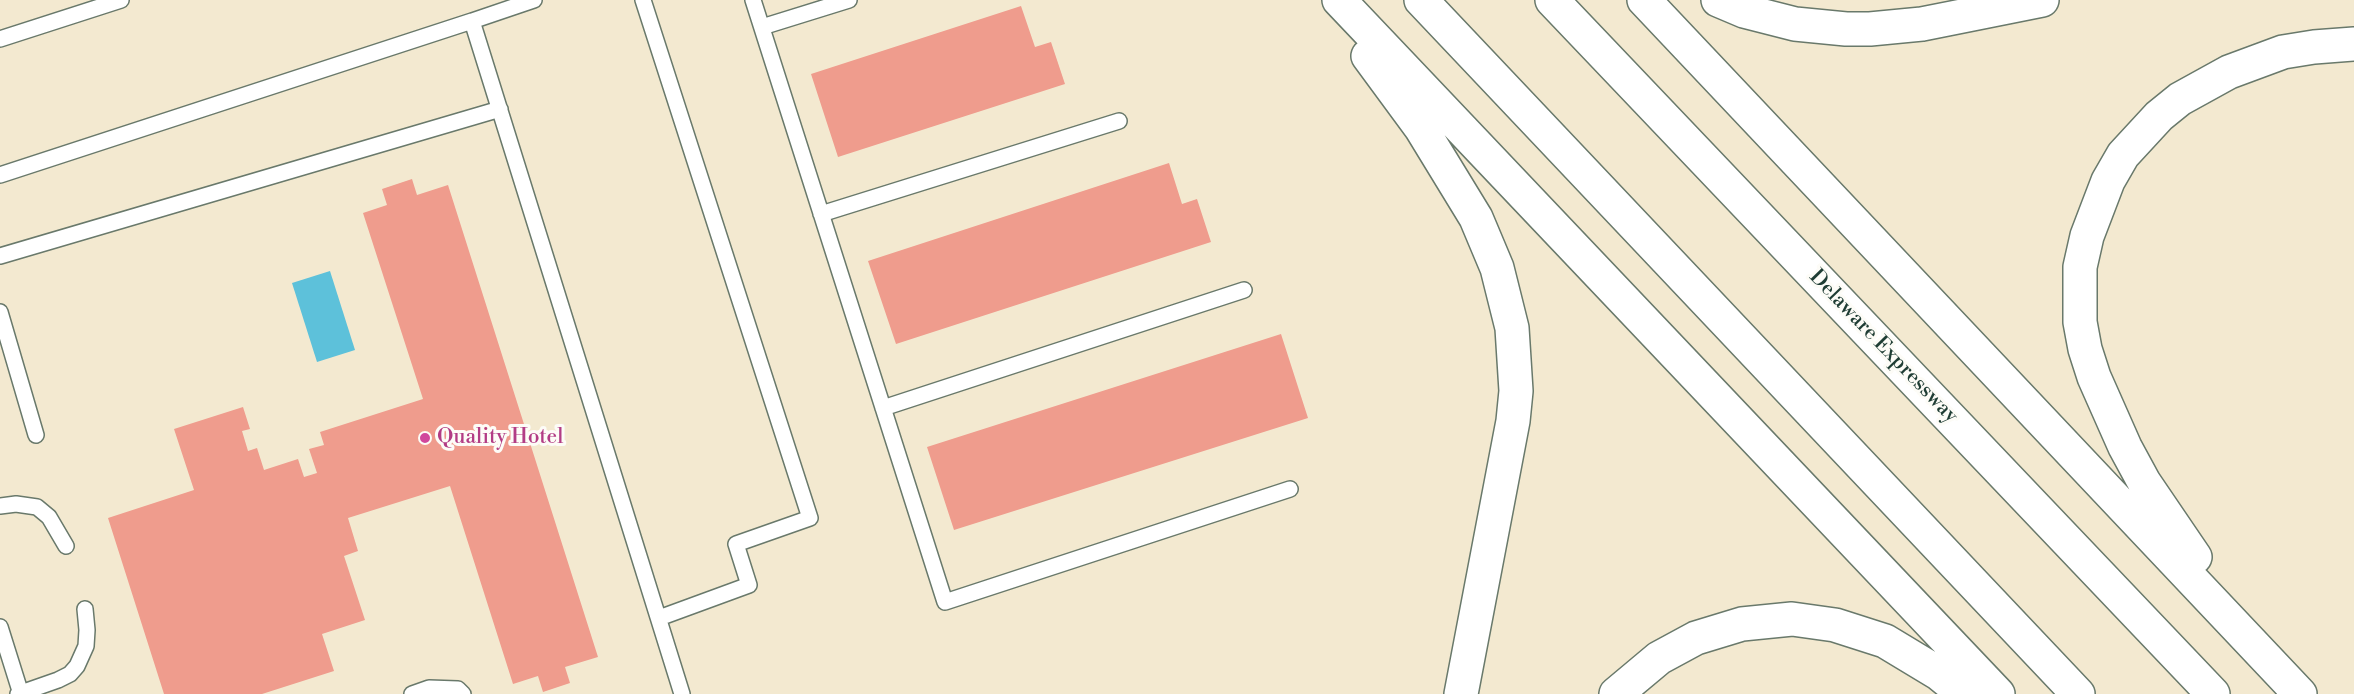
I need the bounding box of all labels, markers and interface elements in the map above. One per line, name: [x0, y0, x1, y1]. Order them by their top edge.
street label: Delaware Expressway: [1803, 265, 1963, 429]
place label: Quality Hotel: [437, 425, 563, 451]
marker: Quality Hotel: [418, 431, 432, 445]

